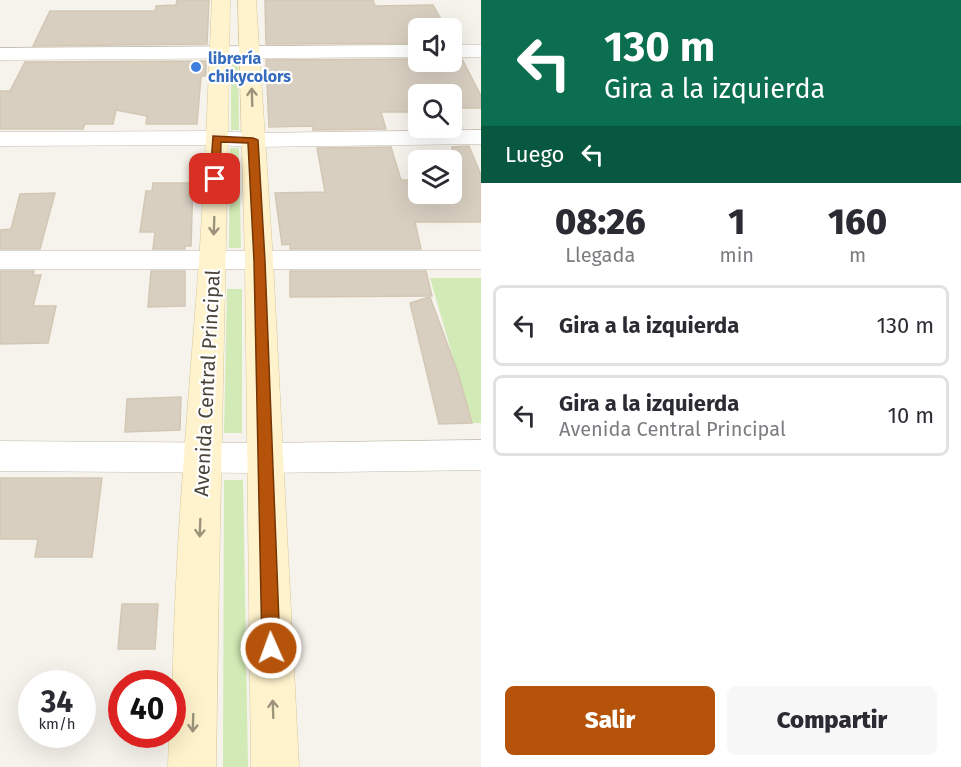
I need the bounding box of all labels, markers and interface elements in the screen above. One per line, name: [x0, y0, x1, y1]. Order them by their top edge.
map controls: [408, 18, 462, 204]
button: sound: [408, 18, 462, 72]
text: 130 m: [604, 22, 715, 72]
icon: left: [505, 24, 583, 102]
place label: librería chikycolors: [208, 49, 291, 86]
marker: librería chikycolors: [189, 60, 203, 74]
text: Gira a la izquierda: [604, 73, 825, 105]
button: search: [408, 84, 462, 138]
one-way arrow: [246, 88, 257, 108]
icon: left: [576, 138, 609, 171]
text: Luego: [505, 141, 564, 168]
button: layers: [408, 150, 462, 204]
pin: [189, 153, 240, 204]
icon: arrive: [198, 162, 231, 195]
text: 08:26: [555, 200, 646, 244]
text: 1: [728, 200, 745, 244]
text: 160: [828, 200, 887, 244]
one-way arrow: [208, 216, 220, 236]
text: Llegada: [565, 243, 635, 267]
text: min: [720, 243, 754, 267]
text: m: [849, 243, 866, 267]
street label: Avenida Central Principal: [189, 269, 225, 497]
icon: left: [508, 309, 541, 342]
text: Gira a la izquierda: [559, 312, 739, 339]
text: 130 m: [877, 312, 934, 339]
text: Gira a la izquierda: [559, 390, 739, 417]
icon: left: [508, 399, 541, 432]
text: 10 m: [888, 402, 934, 429]
text: Avenida Central Principal: [559, 417, 786, 441]
one-way arrow: [194, 518, 205, 538]
position arrow: [239, 616, 303, 680]
speed limit sign: 40: [108, 670, 186, 748]
text: 34: [41, 684, 73, 720]
button: Salir: [505, 686, 715, 755]
button: Compartir: [727, 686, 937, 755]
one-way arrow: [267, 699, 279, 719]
one-way arrow: [188, 713, 199, 733]
text: km/h: [38, 715, 76, 733]

